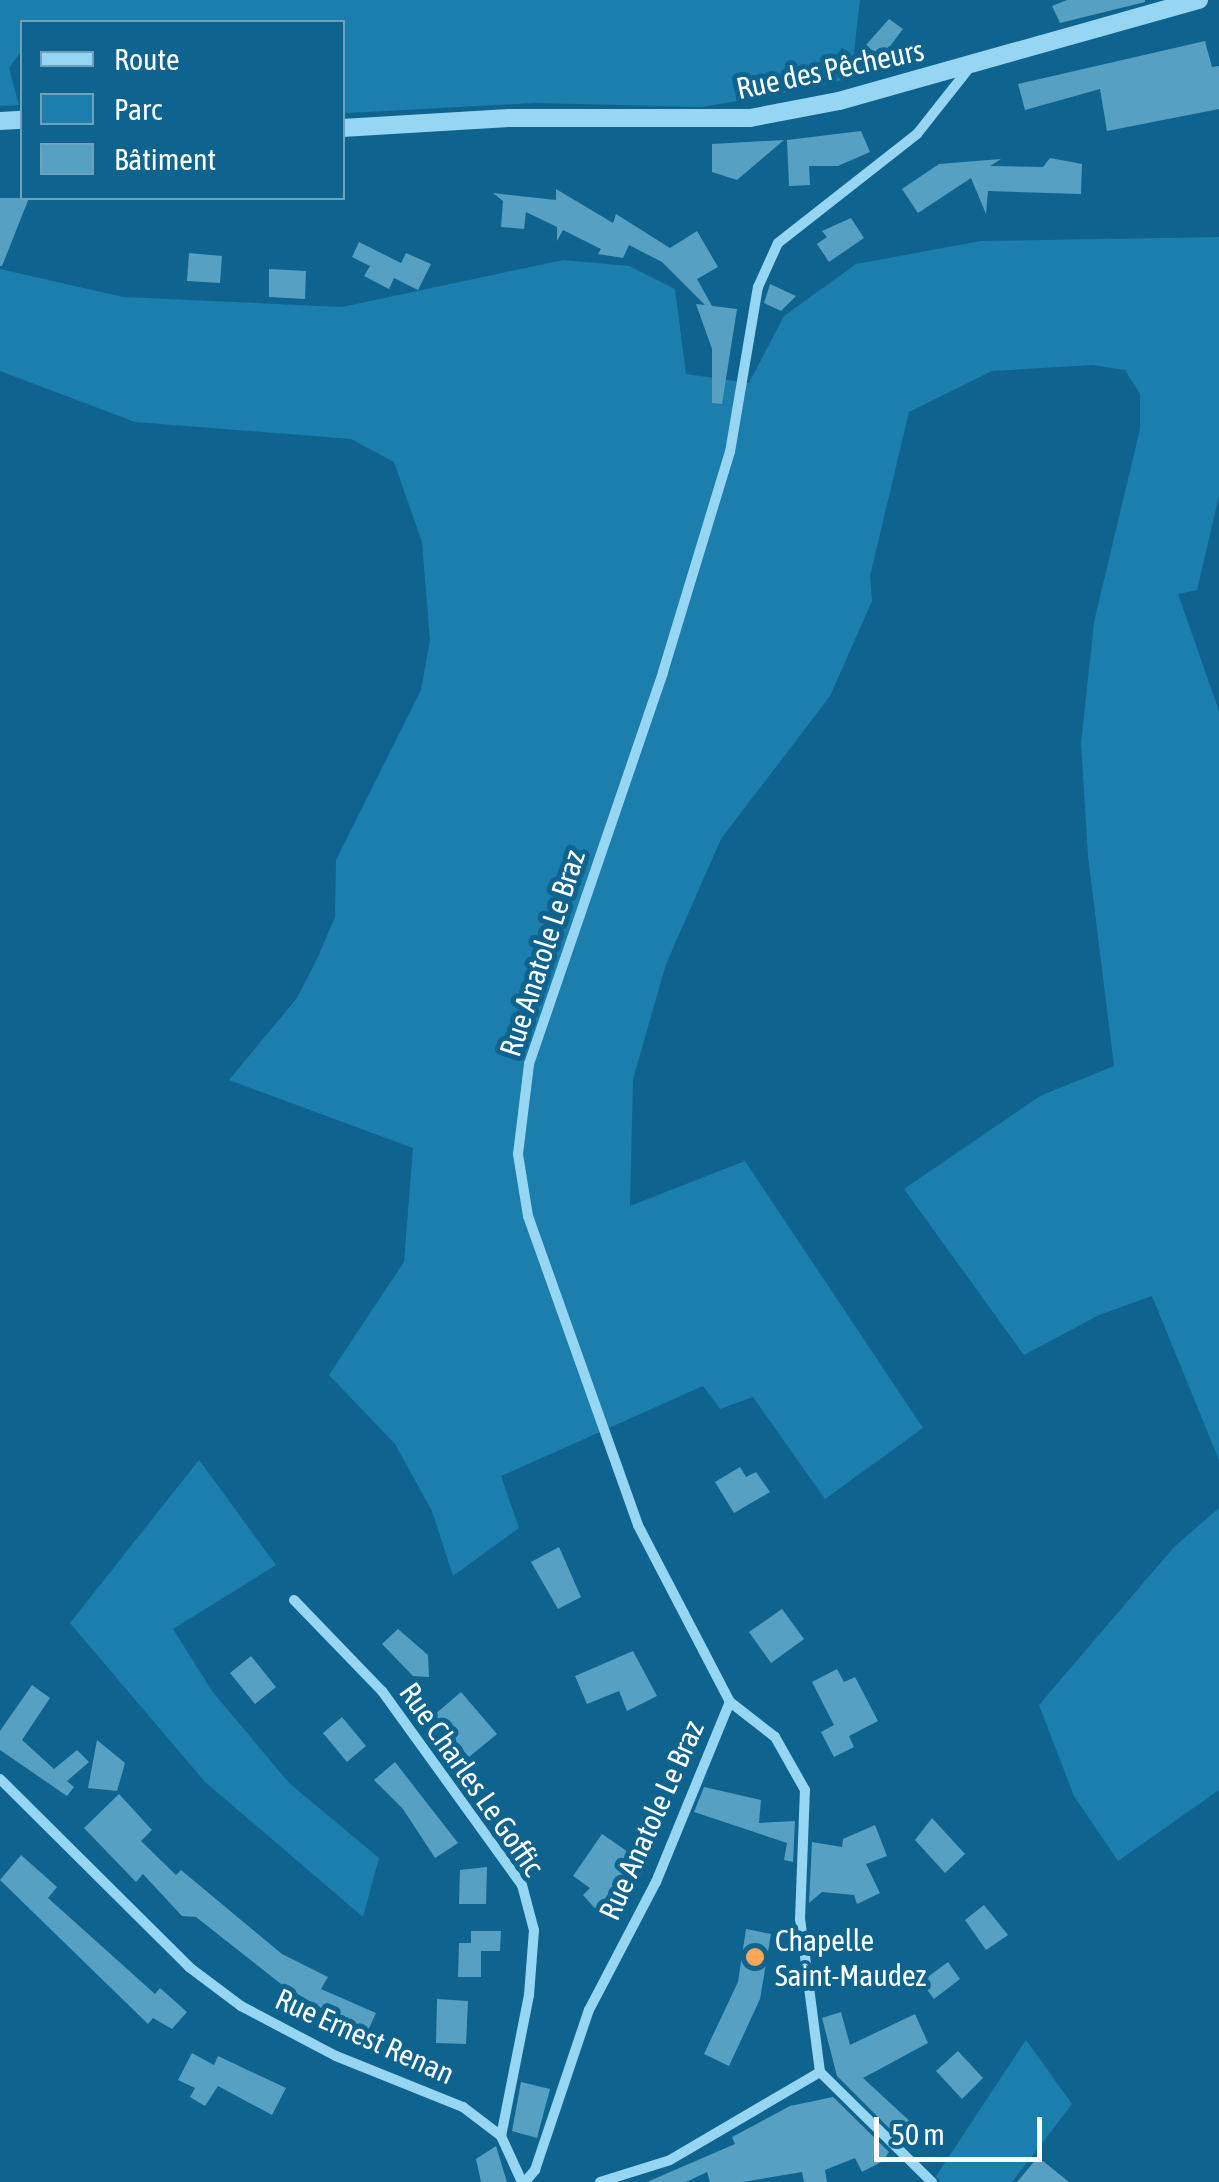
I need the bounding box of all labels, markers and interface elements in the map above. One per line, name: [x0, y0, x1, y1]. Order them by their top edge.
legend: [20, 20, 345, 200]
street label: Rue des Pêcheurs: [733, 32, 927, 106]
text: Route: [114, 42, 180, 76]
text: Parc: [114, 92, 162, 126]
text: Bâtiment: [114, 142, 216, 176]
street label: Rue Anatole Le Braz: [492, 845, 592, 1061]
street label: Rue Charles Le Goffic: [392, 1675, 552, 1883]
street label: Rue Anatole Le Braz: [591, 1715, 711, 1925]
place label: Chapelle Saint-Maudez: [775, 1922, 926, 1992]
marker: Chapelle Saint-Maudez: [744, 1946, 766, 1968]
street label: Rue Ernest Renan: [270, 1981, 460, 2091]
scale bar: [879, 2097, 1046, 2159]
text: 50 m: [891, 2117, 945, 2151]

